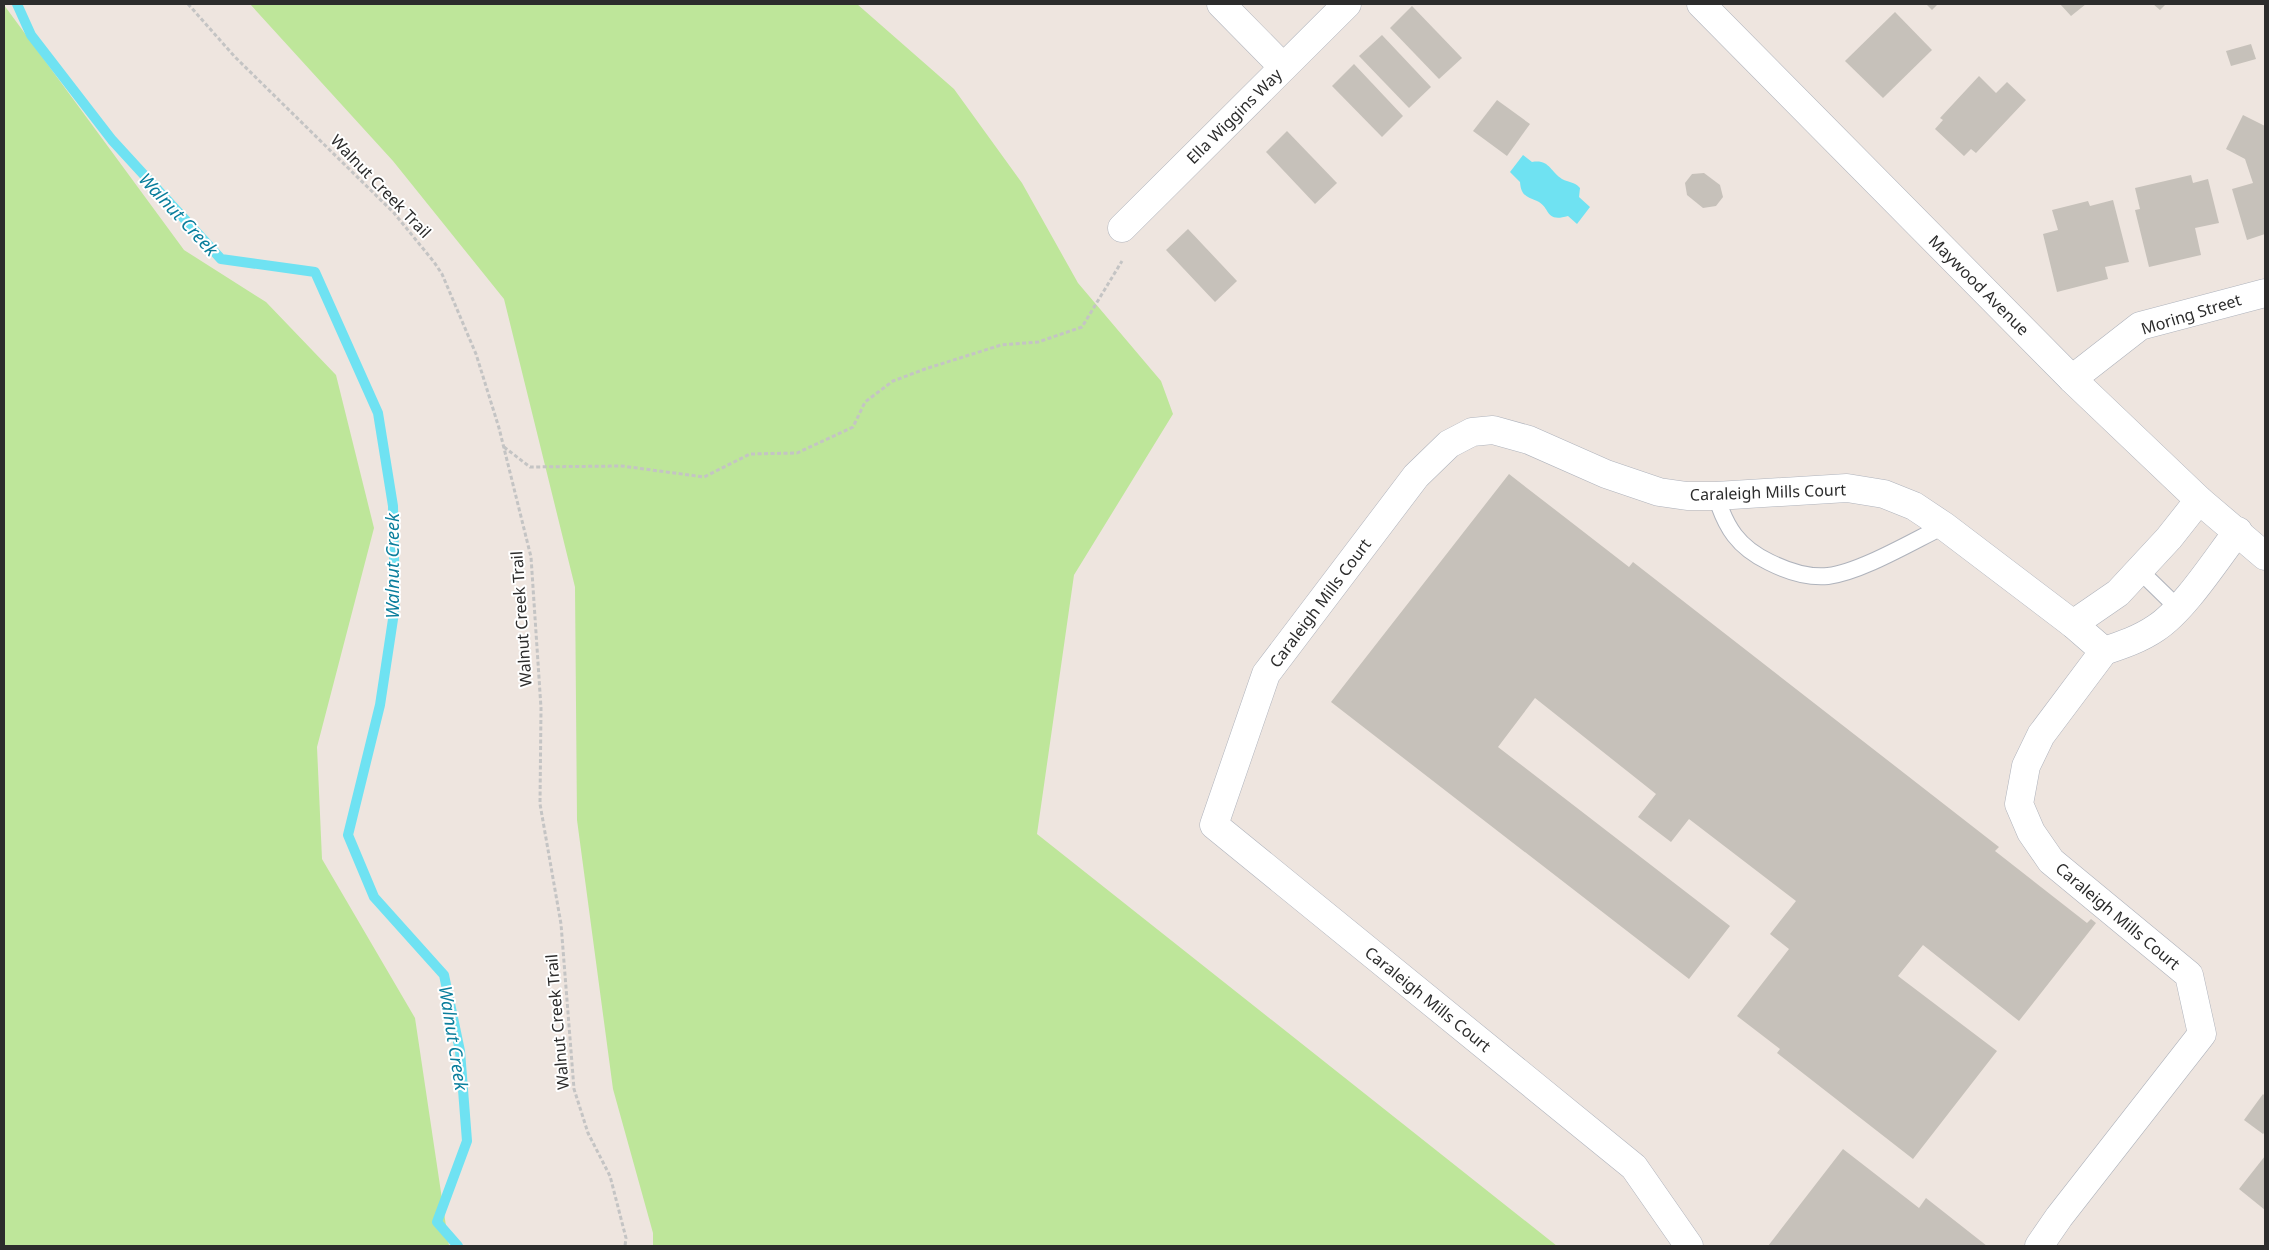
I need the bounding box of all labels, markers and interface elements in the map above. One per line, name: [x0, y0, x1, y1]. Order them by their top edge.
street label: Ella Wiggins Way: [1181, 63, 1287, 169]
street label: Walnut Creek Trail: [326, 129, 436, 243]
water label: Walnut Creek: [134, 167, 225, 262]
street label: Maywood Avenue: [1924, 230, 2034, 340]
street label: Moring Street: [2138, 288, 2244, 340]
street label: Caraleigh Mills Court: [1690, 478, 1847, 506]
water label: Walnut Creek: [380, 512, 404, 619]
street label: Caraleigh Mills Court: [1264, 534, 1376, 672]
street label: Walnut Creek Trail: [505, 550, 537, 688]
street label: Caraleigh Mills Court: [2051, 857, 2185, 975]
street label: Caraleigh Mills Court: [1360, 941, 1496, 1057]
street label: Walnut Creek Trail: [540, 953, 574, 1091]
water label: Walnut Creek: [434, 984, 474, 1093]

